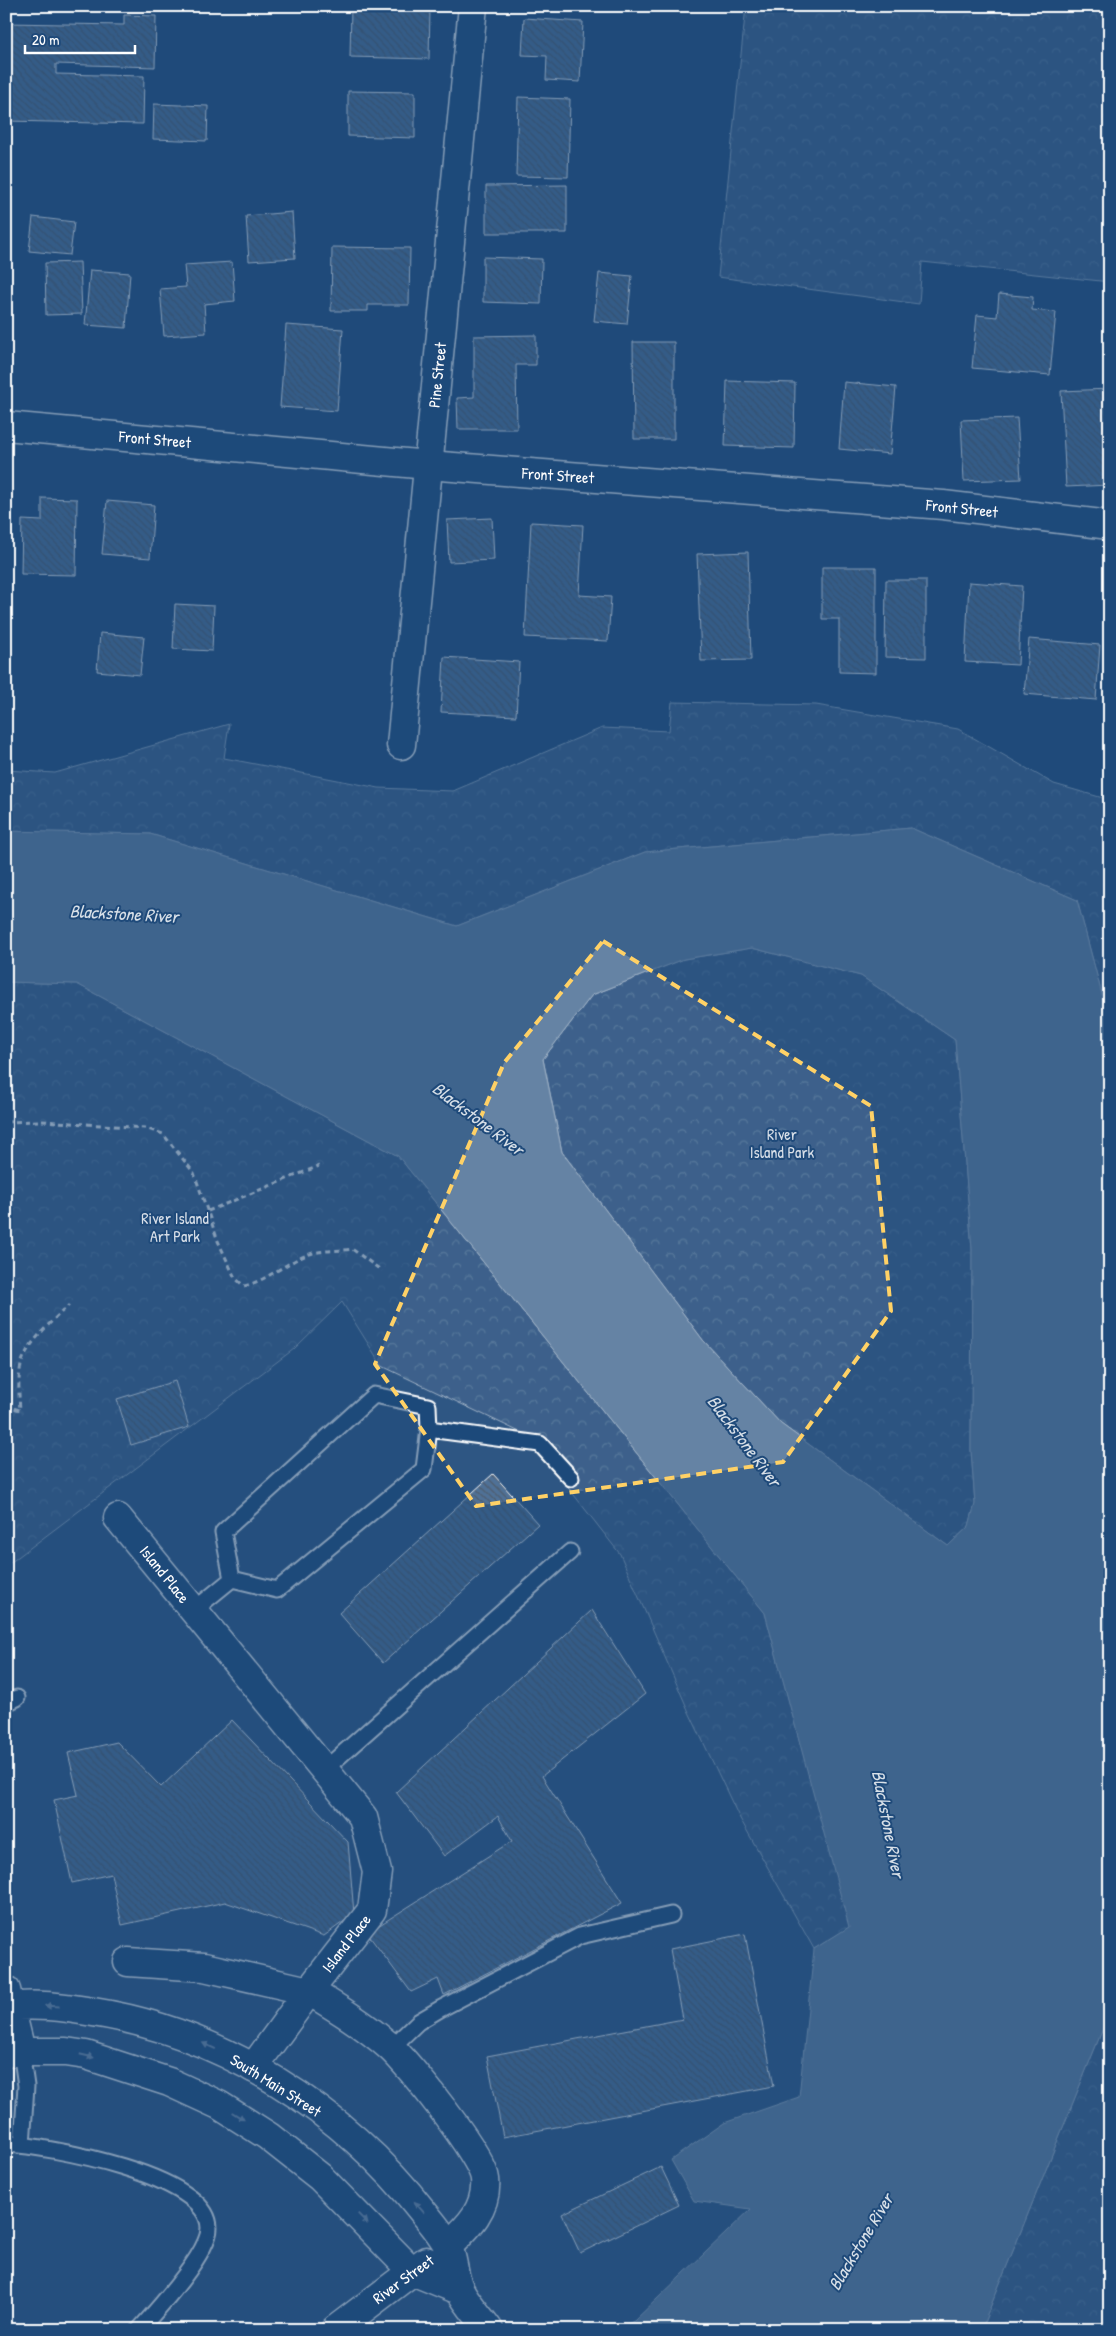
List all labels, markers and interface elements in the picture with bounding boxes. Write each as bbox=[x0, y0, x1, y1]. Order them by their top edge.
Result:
scale bar bbox=[25, 22, 135, 54]
text: 20 m bbox=[32, 29, 59, 50]
street label: Pine Street bbox=[423, 341, 451, 409]
street label: Front Street bbox=[117, 425, 192, 453]
street label: Front Street bbox=[520, 461, 595, 489]
street label: Front Street bbox=[924, 493, 1000, 523]
water label: Blackstone River bbox=[69, 898, 181, 929]
water label: Blackstone River bbox=[427, 1076, 531, 1163]
park label: River Island Park bbox=[750, 1123, 815, 1163]
park label: River Island Art Park bbox=[141, 1207, 209, 1247]
water label: Blackstone River bbox=[702, 1390, 788, 1493]
street label: Island Place bbox=[135, 1540, 195, 1608]
water label: Blackstone River bbox=[866, 1768, 912, 1882]
street label: Island Place bbox=[316, 1909, 376, 1977]
one-way arrow bbox=[44, 2002, 60, 2010]
one-way arrow bbox=[202, 2041, 216, 2049]
street label: South Main Street bbox=[226, 2048, 326, 2122]
one-way arrow bbox=[80, 2052, 95, 2060]
one-way arrow bbox=[231, 2111, 244, 2121]
water label: Blackstone River bbox=[822, 2187, 900, 2295]
one-way arrow bbox=[414, 2201, 425, 2213]
one-way arrow bbox=[357, 2212, 369, 2224]
street label: River Street bbox=[368, 2249, 438, 2309]

